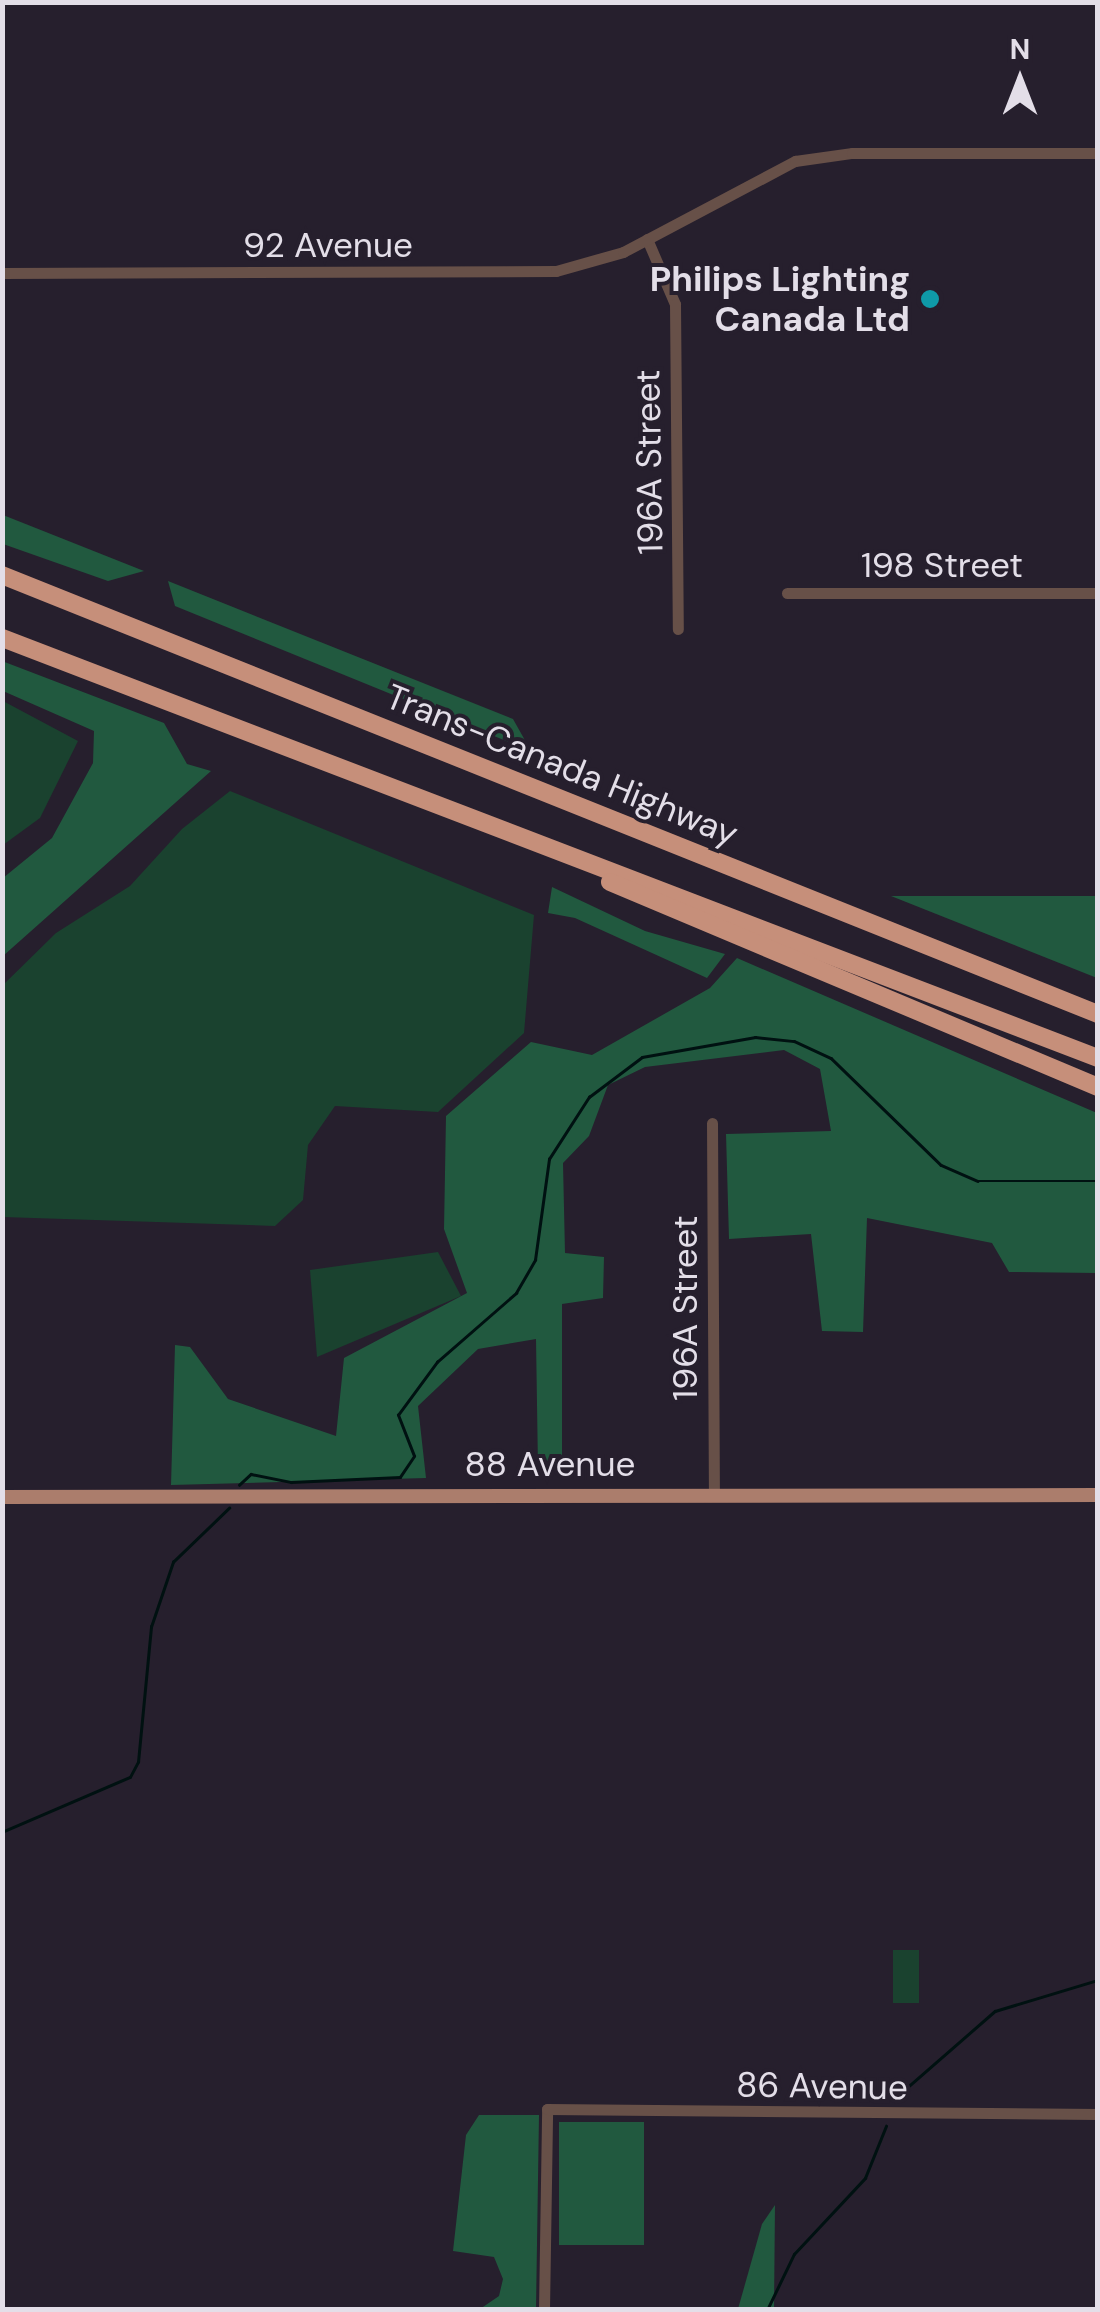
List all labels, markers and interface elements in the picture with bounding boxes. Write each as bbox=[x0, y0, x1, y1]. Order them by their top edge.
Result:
north arrow bbox=[970, 30, 1070, 130]
text: N bbox=[1010, 31, 1030, 68]
street label: 92 Avenue bbox=[243, 224, 413, 266]
place label: Philips Lighting Canada Ltd bbox=[650, 258, 910, 340]
marker: Philips Lighting Canada Ltd bbox=[919, 288, 941, 310]
street label: 196A Street bbox=[626, 369, 672, 555]
street label: 198 Street bbox=[861, 544, 1023, 586]
street label: Trans-Canada Highway bbox=[380, 675, 744, 855]
street label: 196A Street bbox=[664, 1215, 706, 1401]
street label: 88 Avenue bbox=[465, 1443, 635, 1485]
street label: 86 Avenue bbox=[736, 2064, 908, 2108]

